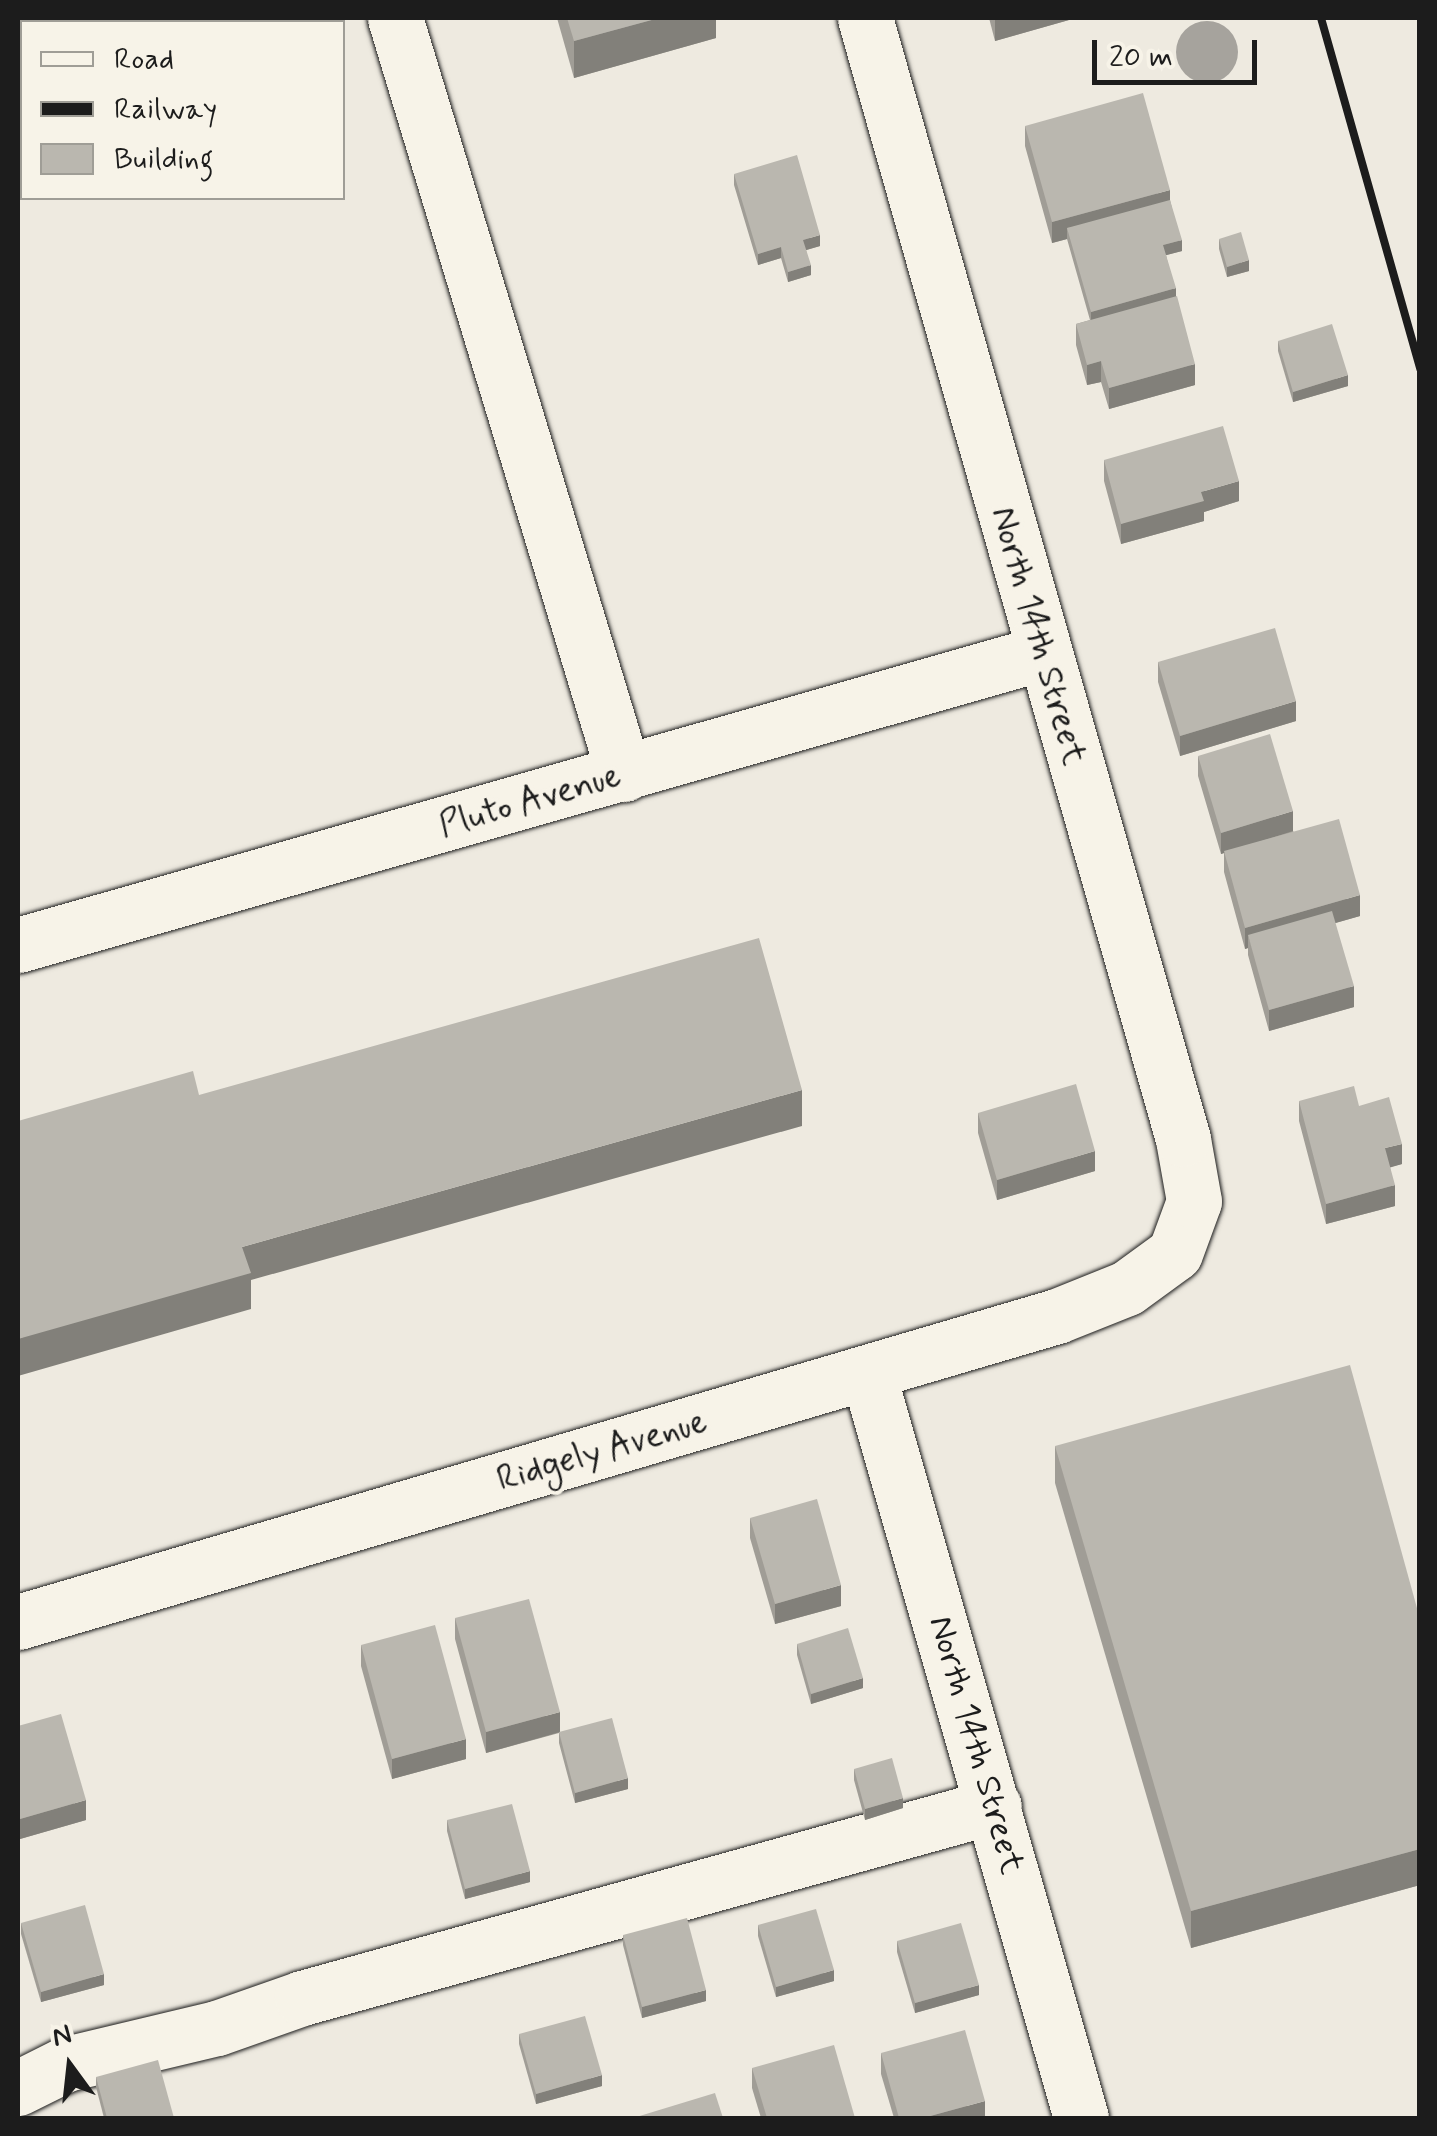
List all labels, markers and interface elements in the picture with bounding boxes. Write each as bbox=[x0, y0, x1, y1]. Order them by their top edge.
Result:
legend bbox=[20, 20, 345, 200]
scale bar bbox=[1097, 20, 1262, 82]
text: 20 m bbox=[1109, 38, 1173, 77]
text: Road bbox=[114, 40, 174, 79]
text: Railway bbox=[114, 90, 217, 129]
text: Building bbox=[114, 140, 213, 179]
street label: North 14th Street bbox=[981, 502, 1095, 770]
street label: Pluto Avenue bbox=[431, 754, 629, 848]
street label: Ridgely Avenue bbox=[488, 1400, 716, 1502]
street label: North 14th Street bbox=[919, 1611, 1033, 1879]
north arrow bbox=[20, 2016, 120, 2116]
text: N bbox=[48, 2016, 76, 2057]

